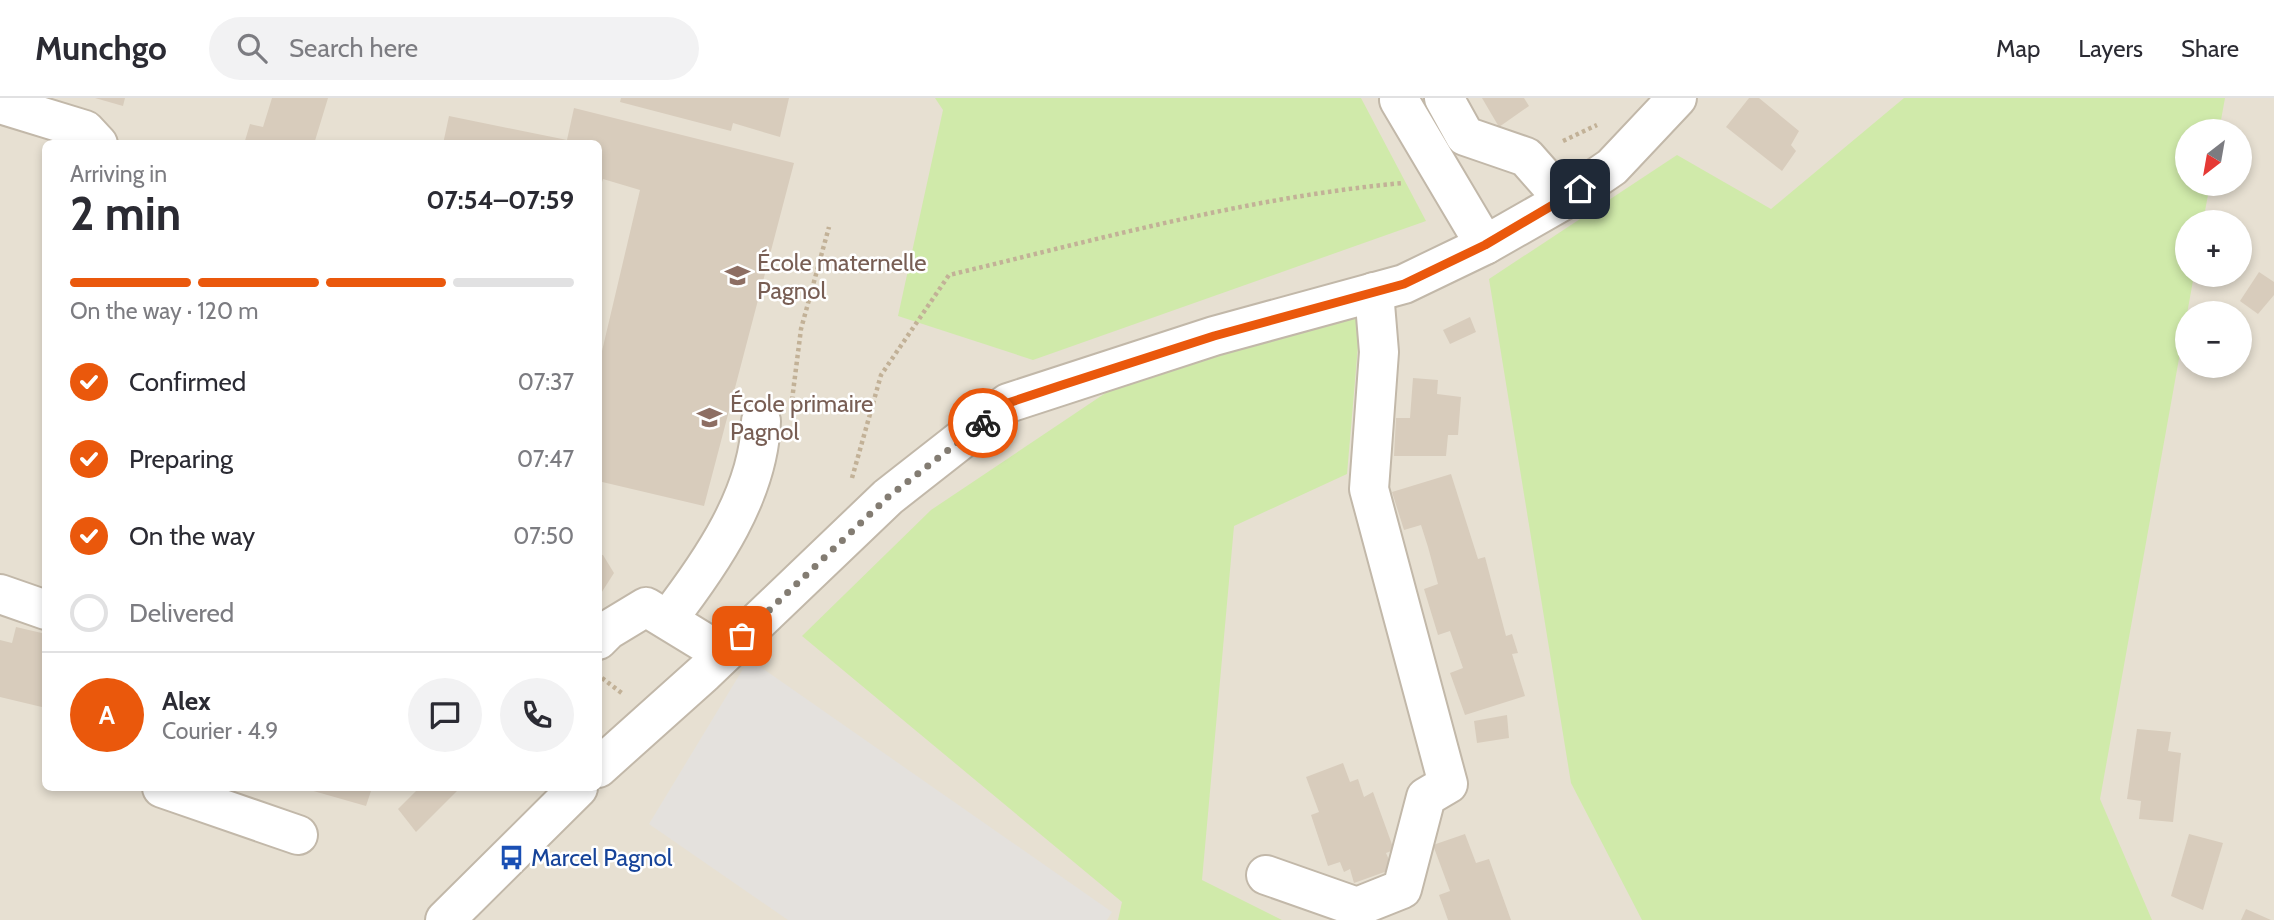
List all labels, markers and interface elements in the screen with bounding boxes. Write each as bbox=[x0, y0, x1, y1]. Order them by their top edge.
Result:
search box bbox=[209, 17, 699, 80]
text: Munchgo bbox=[35, 28, 167, 68]
icon: search bbox=[233, 29, 271, 67]
text: Search here bbox=[289, 32, 418, 64]
text: Map bbox=[1996, 34, 2040, 63]
text: Layers bbox=[2078, 34, 2143, 63]
text: Share bbox=[2181, 34, 2239, 63]
north arrow bbox=[2175, 119, 2252, 196]
map controls bbox=[2175, 119, 2252, 378]
pin bbox=[1550, 159, 1610, 219]
text: Arriving in bbox=[70, 160, 167, 188]
icon: home bbox=[1561, 170, 1599, 208]
text: 07:54–07:59 bbox=[426, 184, 574, 216]
text: 2 min bbox=[70, 186, 181, 242]
button: + bbox=[2175, 210, 2252, 287]
place label: École maternelle Pagnol bbox=[757, 248, 926, 305]
school or university icon: École maternelle Pagnol bbox=[723, 262, 751, 290]
text: On the way · 120 m bbox=[70, 297, 258, 325]
button: − bbox=[2175, 301, 2252, 378]
icon: check bbox=[70, 363, 108, 401]
text: Confirmed bbox=[129, 366, 246, 398]
text: 07:37 bbox=[518, 368, 574, 396]
courier bbox=[948, 388, 1018, 458]
place label: École primaire Pagnol bbox=[730, 389, 873, 446]
school or university icon: École primaire Pagnol bbox=[696, 403, 724, 431]
icon: bike bbox=[964, 404, 1002, 442]
icon: check bbox=[70, 440, 108, 478]
text: Preparing bbox=[129, 443, 233, 475]
text: 07:47 bbox=[517, 445, 574, 473]
icon: check bbox=[70, 517, 108, 555]
text: On the way bbox=[129, 520, 255, 552]
text: 07:50 bbox=[513, 522, 574, 550]
text: Delivered bbox=[129, 597, 234, 629]
pin bbox=[712, 606, 772, 666]
icon: bag bbox=[723, 617, 761, 655]
button: chat bbox=[408, 678, 482, 752]
button: phone bbox=[500, 678, 574, 752]
text: Alex bbox=[162, 685, 211, 717]
text: A bbox=[99, 699, 115, 731]
text: Courier · 4.9 bbox=[162, 717, 278, 745]
bus stop icon: Marcel Pagnol bbox=[497, 843, 525, 871]
place label: Marcel Pagnol bbox=[531, 843, 673, 872]

